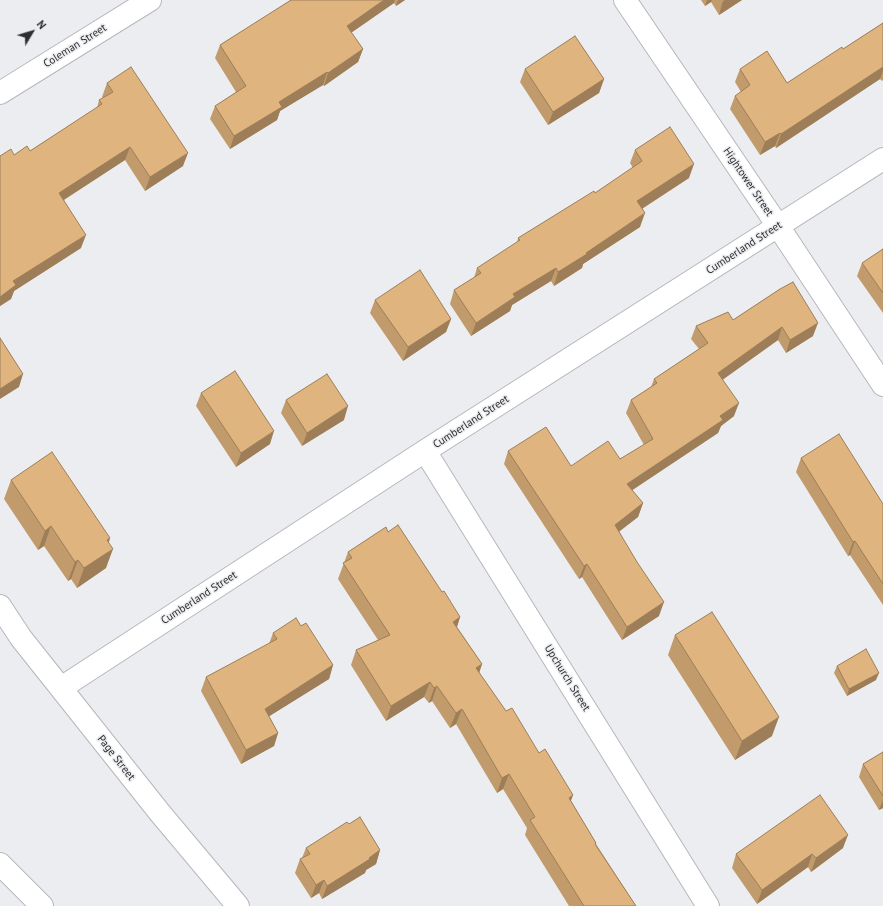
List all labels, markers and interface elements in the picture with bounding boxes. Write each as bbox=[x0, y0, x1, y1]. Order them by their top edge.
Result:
north arrow bbox=[12, 12, 52, 52]
text: N bbox=[34, 17, 49, 32]
street label: Coleman Street bbox=[41, 21, 109, 71]
street label: Hightower Street bbox=[720, 145, 776, 219]
street label: Cumberland Street bbox=[704, 219, 784, 277]
street label: Cumberland Street bbox=[431, 393, 511, 451]
street label: Cumberland Street bbox=[159, 569, 239, 627]
street label: Upchurch Street bbox=[541, 642, 593, 714]
street label: Page Street bbox=[94, 733, 138, 783]

